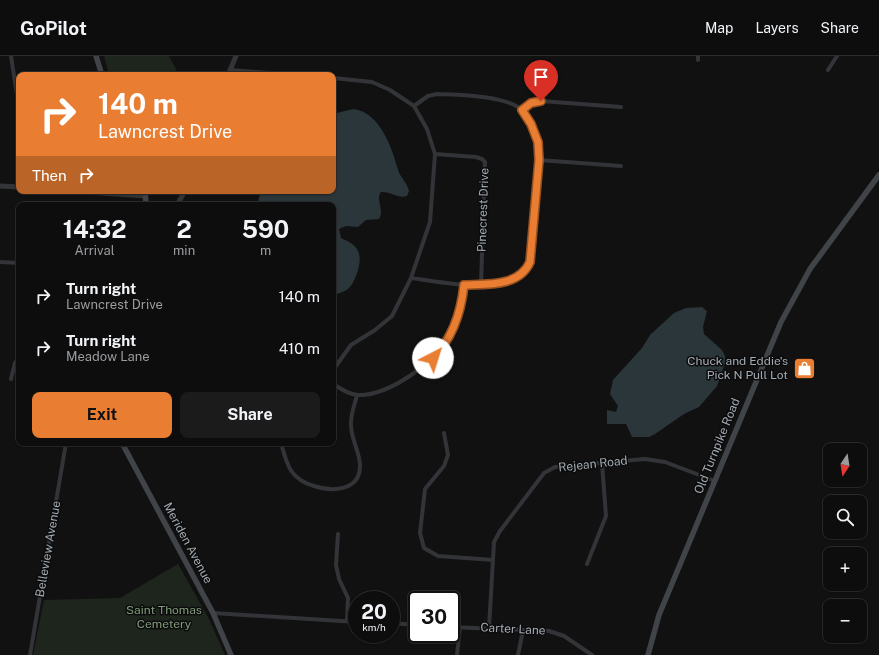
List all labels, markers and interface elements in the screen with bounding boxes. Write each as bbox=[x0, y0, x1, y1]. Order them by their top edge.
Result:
text: GoPilot bbox=[20, 17, 87, 39]
text: Map bbox=[705, 20, 733, 36]
text: Layers bbox=[755, 20, 799, 36]
text: Share bbox=[821, 20, 859, 36]
pin bbox=[524, 60, 558, 101]
icon: arrive bbox=[530, 66, 552, 88]
text: 140 m bbox=[98, 87, 178, 120]
icon: right bbox=[32, 88, 84, 140]
text: Lawncrest Drive bbox=[98, 121, 232, 142]
icon: right bbox=[75, 164, 97, 186]
text: Then bbox=[32, 167, 67, 184]
street label: Pinecrest Drive bbox=[475, 167, 491, 252]
text: 14:32 bbox=[63, 215, 126, 243]
text: 2 bbox=[177, 215, 192, 243]
text: 590 bbox=[242, 215, 289, 243]
text: Arrival bbox=[74, 243, 115, 258]
text: min bbox=[173, 243, 195, 258]
text: m bbox=[260, 243, 271, 258]
text: Turn right bbox=[66, 280, 136, 297]
icon: right bbox=[32, 285, 54, 307]
text: 140 m bbox=[279, 288, 320, 305]
text: Lawncrest Drive bbox=[66, 297, 163, 312]
text: Turn right bbox=[66, 332, 136, 349]
icon: right bbox=[32, 337, 54, 359]
position arrow bbox=[412, 337, 454, 379]
text: 410 m bbox=[279, 340, 320, 357]
text: Meadow Lane bbox=[66, 349, 150, 364]
place label: Chuck and Eddie's Pick N Pull Lot bbox=[687, 354, 788, 382]
shop icon: Chuck and Eddie's Pick N Pull Lot bbox=[791, 355, 817, 381]
button: Exit bbox=[32, 392, 172, 438]
button: Share bbox=[180, 392, 320, 438]
street label: Old Turnpike Road bbox=[691, 396, 743, 496]
north arrow bbox=[823, 443, 867, 487]
map controls bbox=[823, 443, 867, 643]
street label: Rejean Road bbox=[558, 453, 628, 475]
button: search bbox=[823, 495, 867, 539]
street label: Belleview Avenue bbox=[33, 500, 63, 598]
street label: Meriden Avenue bbox=[161, 500, 215, 586]
button: + bbox=[823, 547, 867, 591]
speed limit sign: 30 bbox=[408, 591, 460, 643]
button: − bbox=[823, 599, 867, 643]
text: 20 bbox=[361, 600, 387, 624]
park label: Saint Thomas Cemetery bbox=[126, 603, 202, 631]
street label: Carter Lane bbox=[480, 620, 546, 638]
text: km/h bbox=[362, 621, 386, 633]

